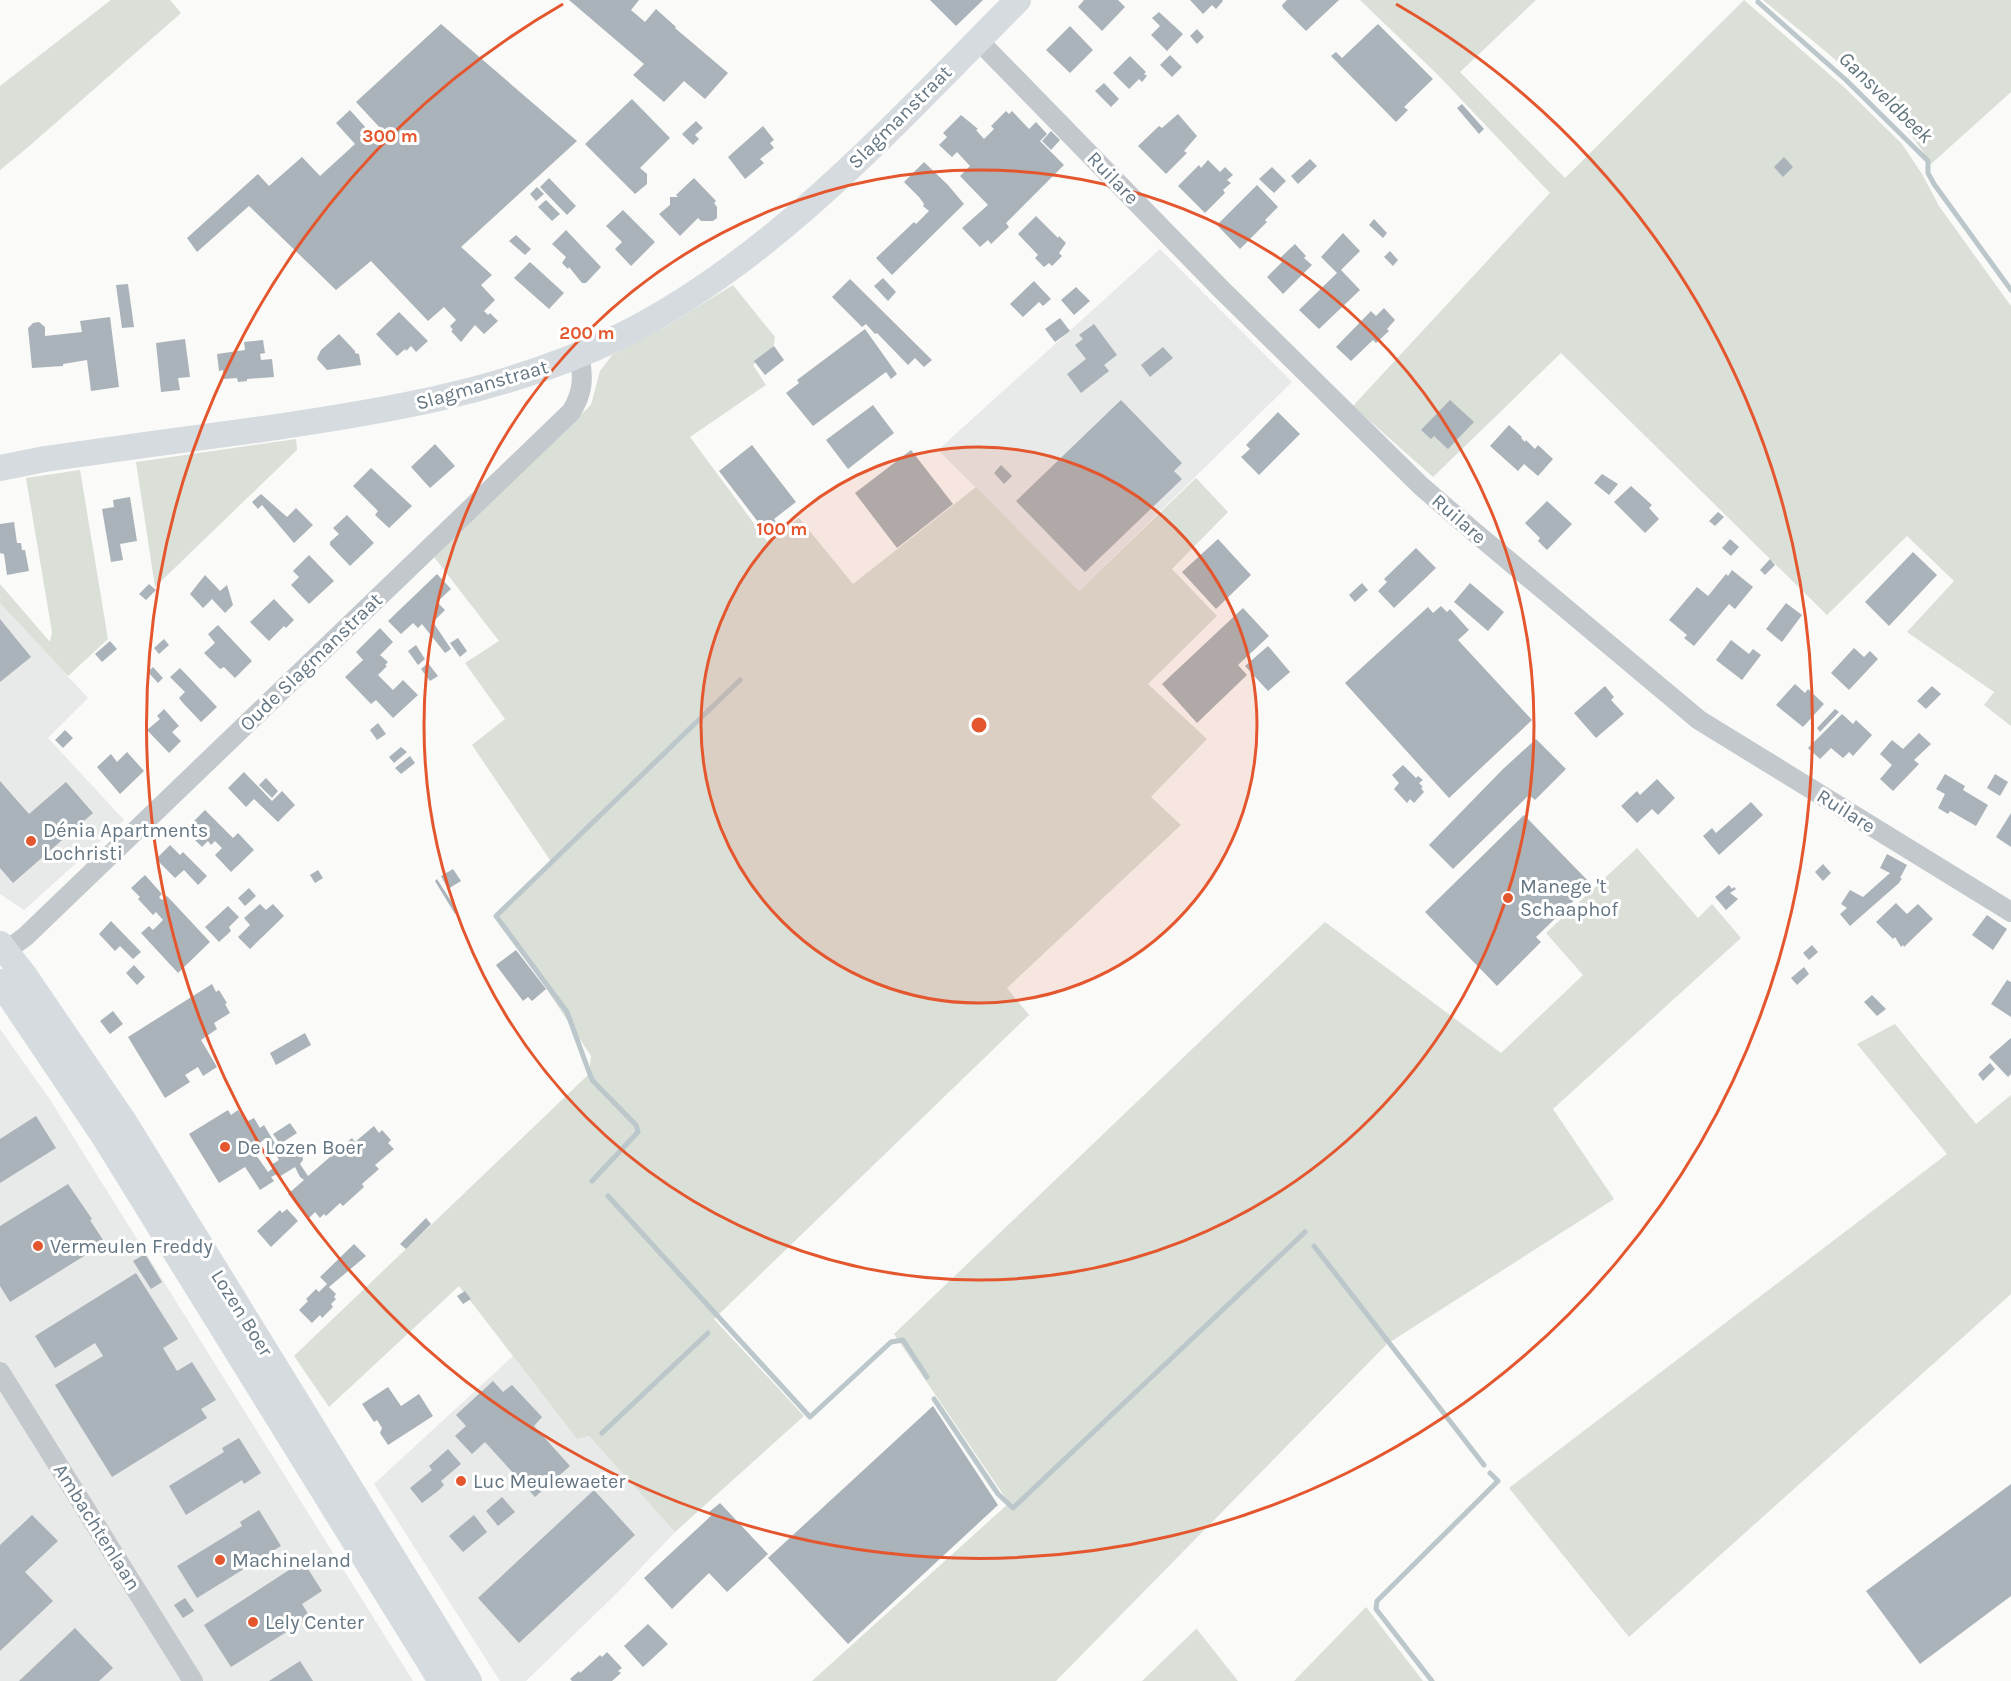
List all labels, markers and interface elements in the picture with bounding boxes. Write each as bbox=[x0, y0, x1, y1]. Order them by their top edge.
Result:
water label: Gansveldbeek bbox=[1834, 46, 1938, 148]
street label: Slagmanstraat bbox=[844, 60, 957, 173]
text: 300 m bbox=[362, 125, 418, 147]
street label: Ruilare bbox=[1082, 147, 1144, 209]
text: 200 m bbox=[559, 322, 615, 344]
street label: Slagmanstraat bbox=[413, 355, 551, 415]
street label: Ruilare bbox=[1427, 489, 1491, 549]
text: 100 m bbox=[757, 518, 807, 540]
street label: Oude Slagmanstraat bbox=[235, 588, 387, 736]
centre of rings bbox=[969, 715, 989, 735]
street label: Ruilare bbox=[1813, 784, 1879, 838]
place label: Dénia Apartments Lochristi bbox=[43, 819, 208, 865]
marker: Dénia Apartments Lochristi bbox=[24, 834, 38, 848]
place label: Manege 't Schaaphof bbox=[1520, 875, 1618, 921]
marker: Manege 't Schaaphof bbox=[1501, 891, 1515, 905]
place label: De Lozen Boer bbox=[237, 1136, 364, 1159]
marker: De Lozen Boer bbox=[218, 1140, 232, 1154]
place label: Vermeulen Freddy bbox=[50, 1235, 213, 1258]
marker: Vermeulen Freddy bbox=[31, 1239, 45, 1253]
street label: Lozen Boer bbox=[206, 1265, 278, 1361]
street label: Ambachtenlaan bbox=[49, 1459, 145, 1595]
place label: Luc Meulewaeter bbox=[473, 1470, 626, 1493]
marker: Luc Meulewaeter bbox=[454, 1474, 468, 1488]
place label: Machineland bbox=[232, 1549, 351, 1572]
marker: Machineland bbox=[213, 1553, 227, 1567]
place label: Lely Center bbox=[265, 1611, 365, 1634]
marker: Lely Center bbox=[246, 1615, 260, 1629]

